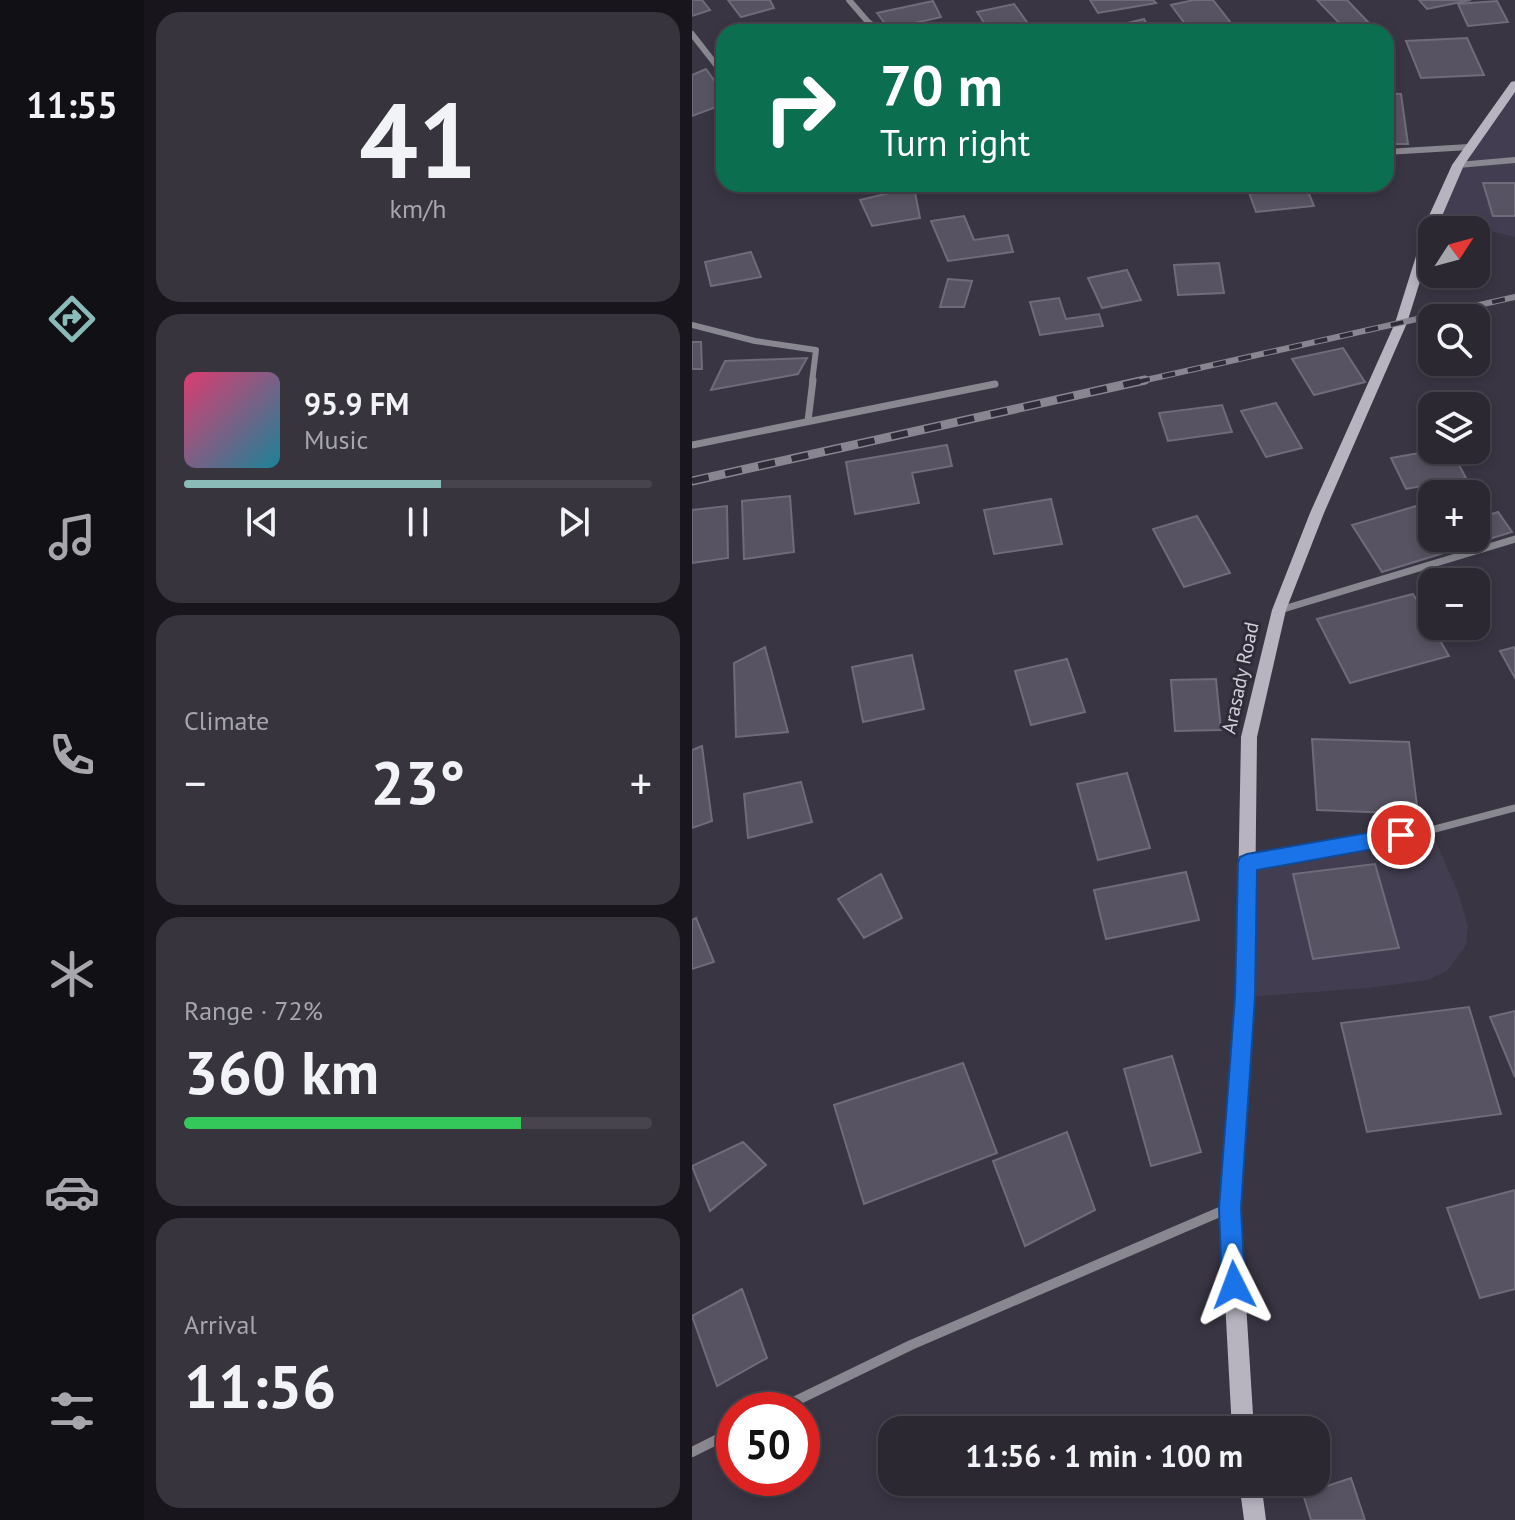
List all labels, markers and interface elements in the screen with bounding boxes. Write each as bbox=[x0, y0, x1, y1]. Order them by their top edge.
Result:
text: 70 m bbox=[880, 49, 1003, 121]
icon: right bbox=[748, 56, 852, 160]
text: 41 bbox=[359, 72, 477, 207]
text: 11:55 bbox=[26, 81, 118, 128]
text: Turn right bbox=[880, 119, 1030, 166]
text: km/h bbox=[390, 192, 447, 225]
north arrow bbox=[1418, 216, 1490, 288]
map controls bbox=[1418, 216, 1490, 640]
icon: directions bbox=[44, 291, 100, 347]
button: search bbox=[1418, 304, 1490, 376]
text: 95.9 FM bbox=[304, 384, 409, 423]
button: layers bbox=[1418, 392, 1490, 464]
text: Music bbox=[304, 423, 368, 456]
button: + bbox=[1418, 480, 1490, 552]
icon: previous bbox=[240, 500, 284, 544]
icon: pause bbox=[396, 500, 440, 544]
icon: next bbox=[552, 500, 596, 544]
icon: music bbox=[44, 509, 100, 565]
button: − bbox=[1418, 568, 1490, 640]
street label: Arasady Road bbox=[1215, 620, 1265, 736]
text: Climate bbox=[184, 704, 269, 737]
icon: phone bbox=[44, 727, 100, 783]
text: 23° bbox=[371, 743, 465, 821]
text: − bbox=[184, 754, 206, 811]
text: + bbox=[630, 754, 652, 811]
pin bbox=[1367, 801, 1435, 869]
icon: arrive bbox=[1379, 813, 1423, 857]
icon: climate bbox=[44, 946, 100, 1002]
text: Range · 72% bbox=[184, 994, 323, 1027]
text: 360 km bbox=[184, 1033, 379, 1111]
icon: car bbox=[44, 1164, 100, 1220]
position arrow bbox=[1192, 1243, 1276, 1327]
text: Arrival bbox=[184, 1308, 257, 1341]
text: 11:56 bbox=[184, 1347, 336, 1425]
icon: filters bbox=[44, 1383, 100, 1439]
speed limit sign: 50 bbox=[716, 1392, 820, 1496]
text: 11:56 · 1 min · 100 m bbox=[965, 1436, 1243, 1475]

